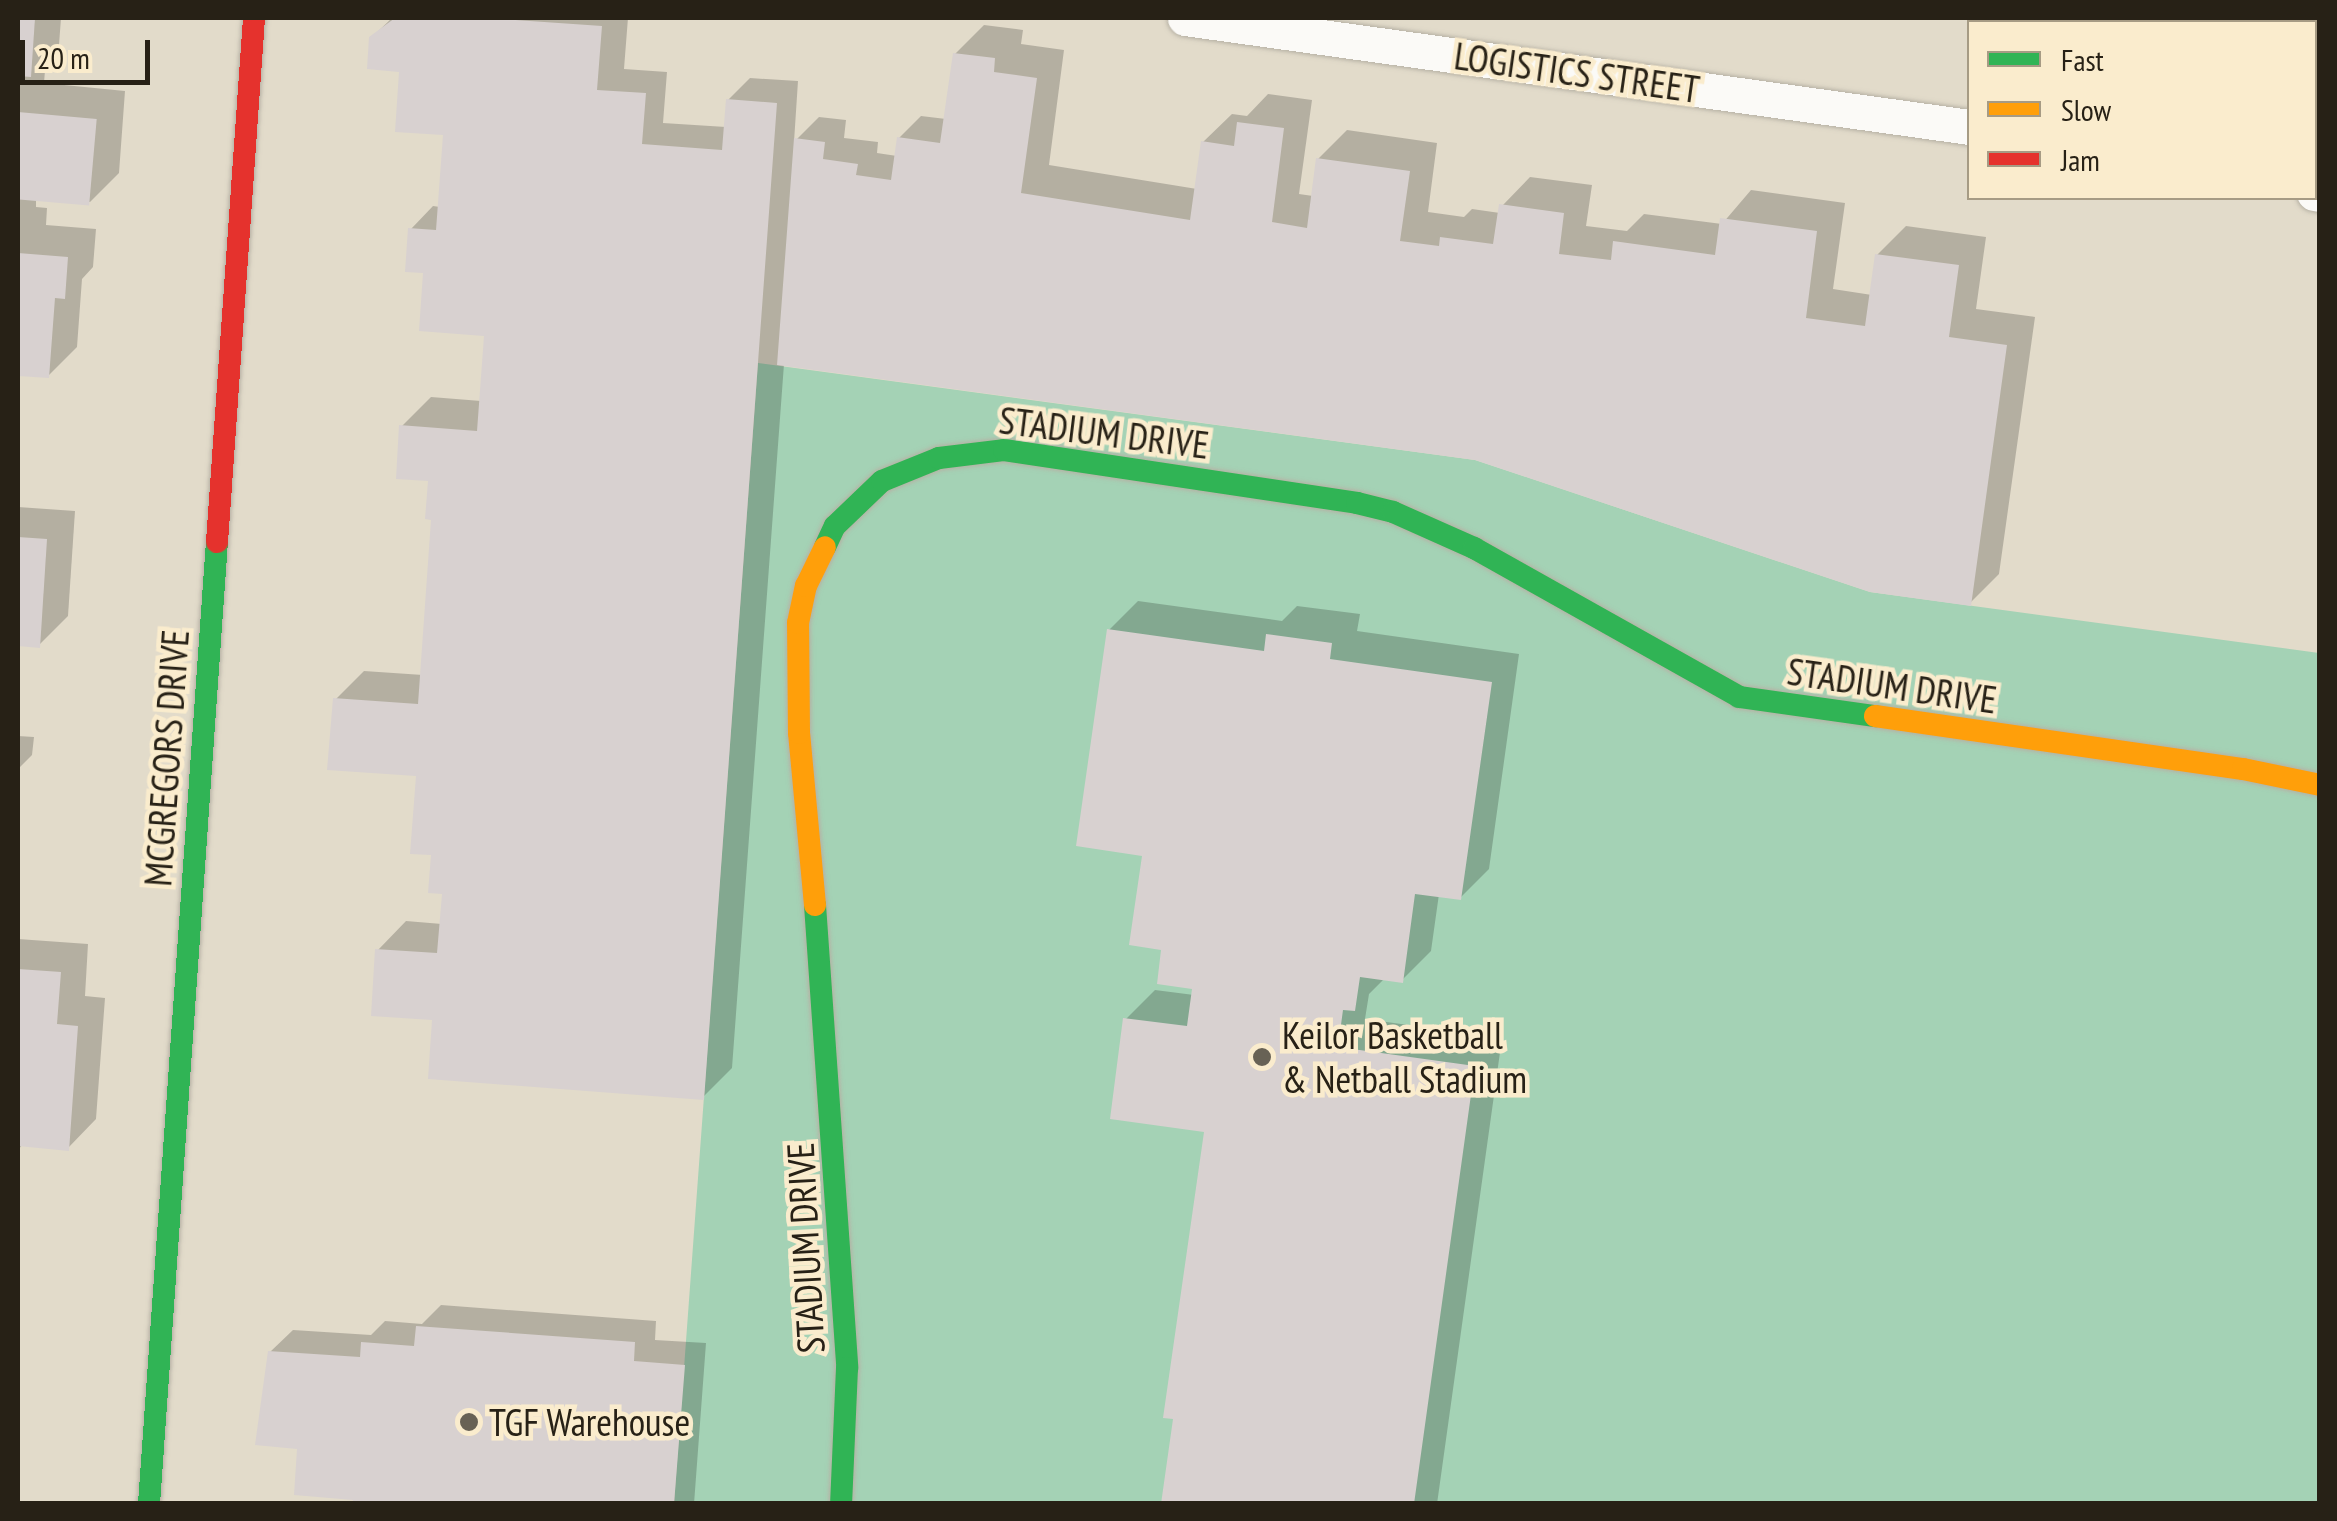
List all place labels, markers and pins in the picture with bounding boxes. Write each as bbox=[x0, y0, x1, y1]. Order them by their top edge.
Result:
place label: Keilor Basketball & Netball Stadium bbox=[1282, 1012, 1527, 1102]
marker: Keilor Basketball & Netball Stadium bbox=[1251, 1046, 1273, 1068]
place label: TGF Warehouse bbox=[489, 1399, 691, 1445]
marker: TGF Warehouse bbox=[458, 1411, 480, 1433]

